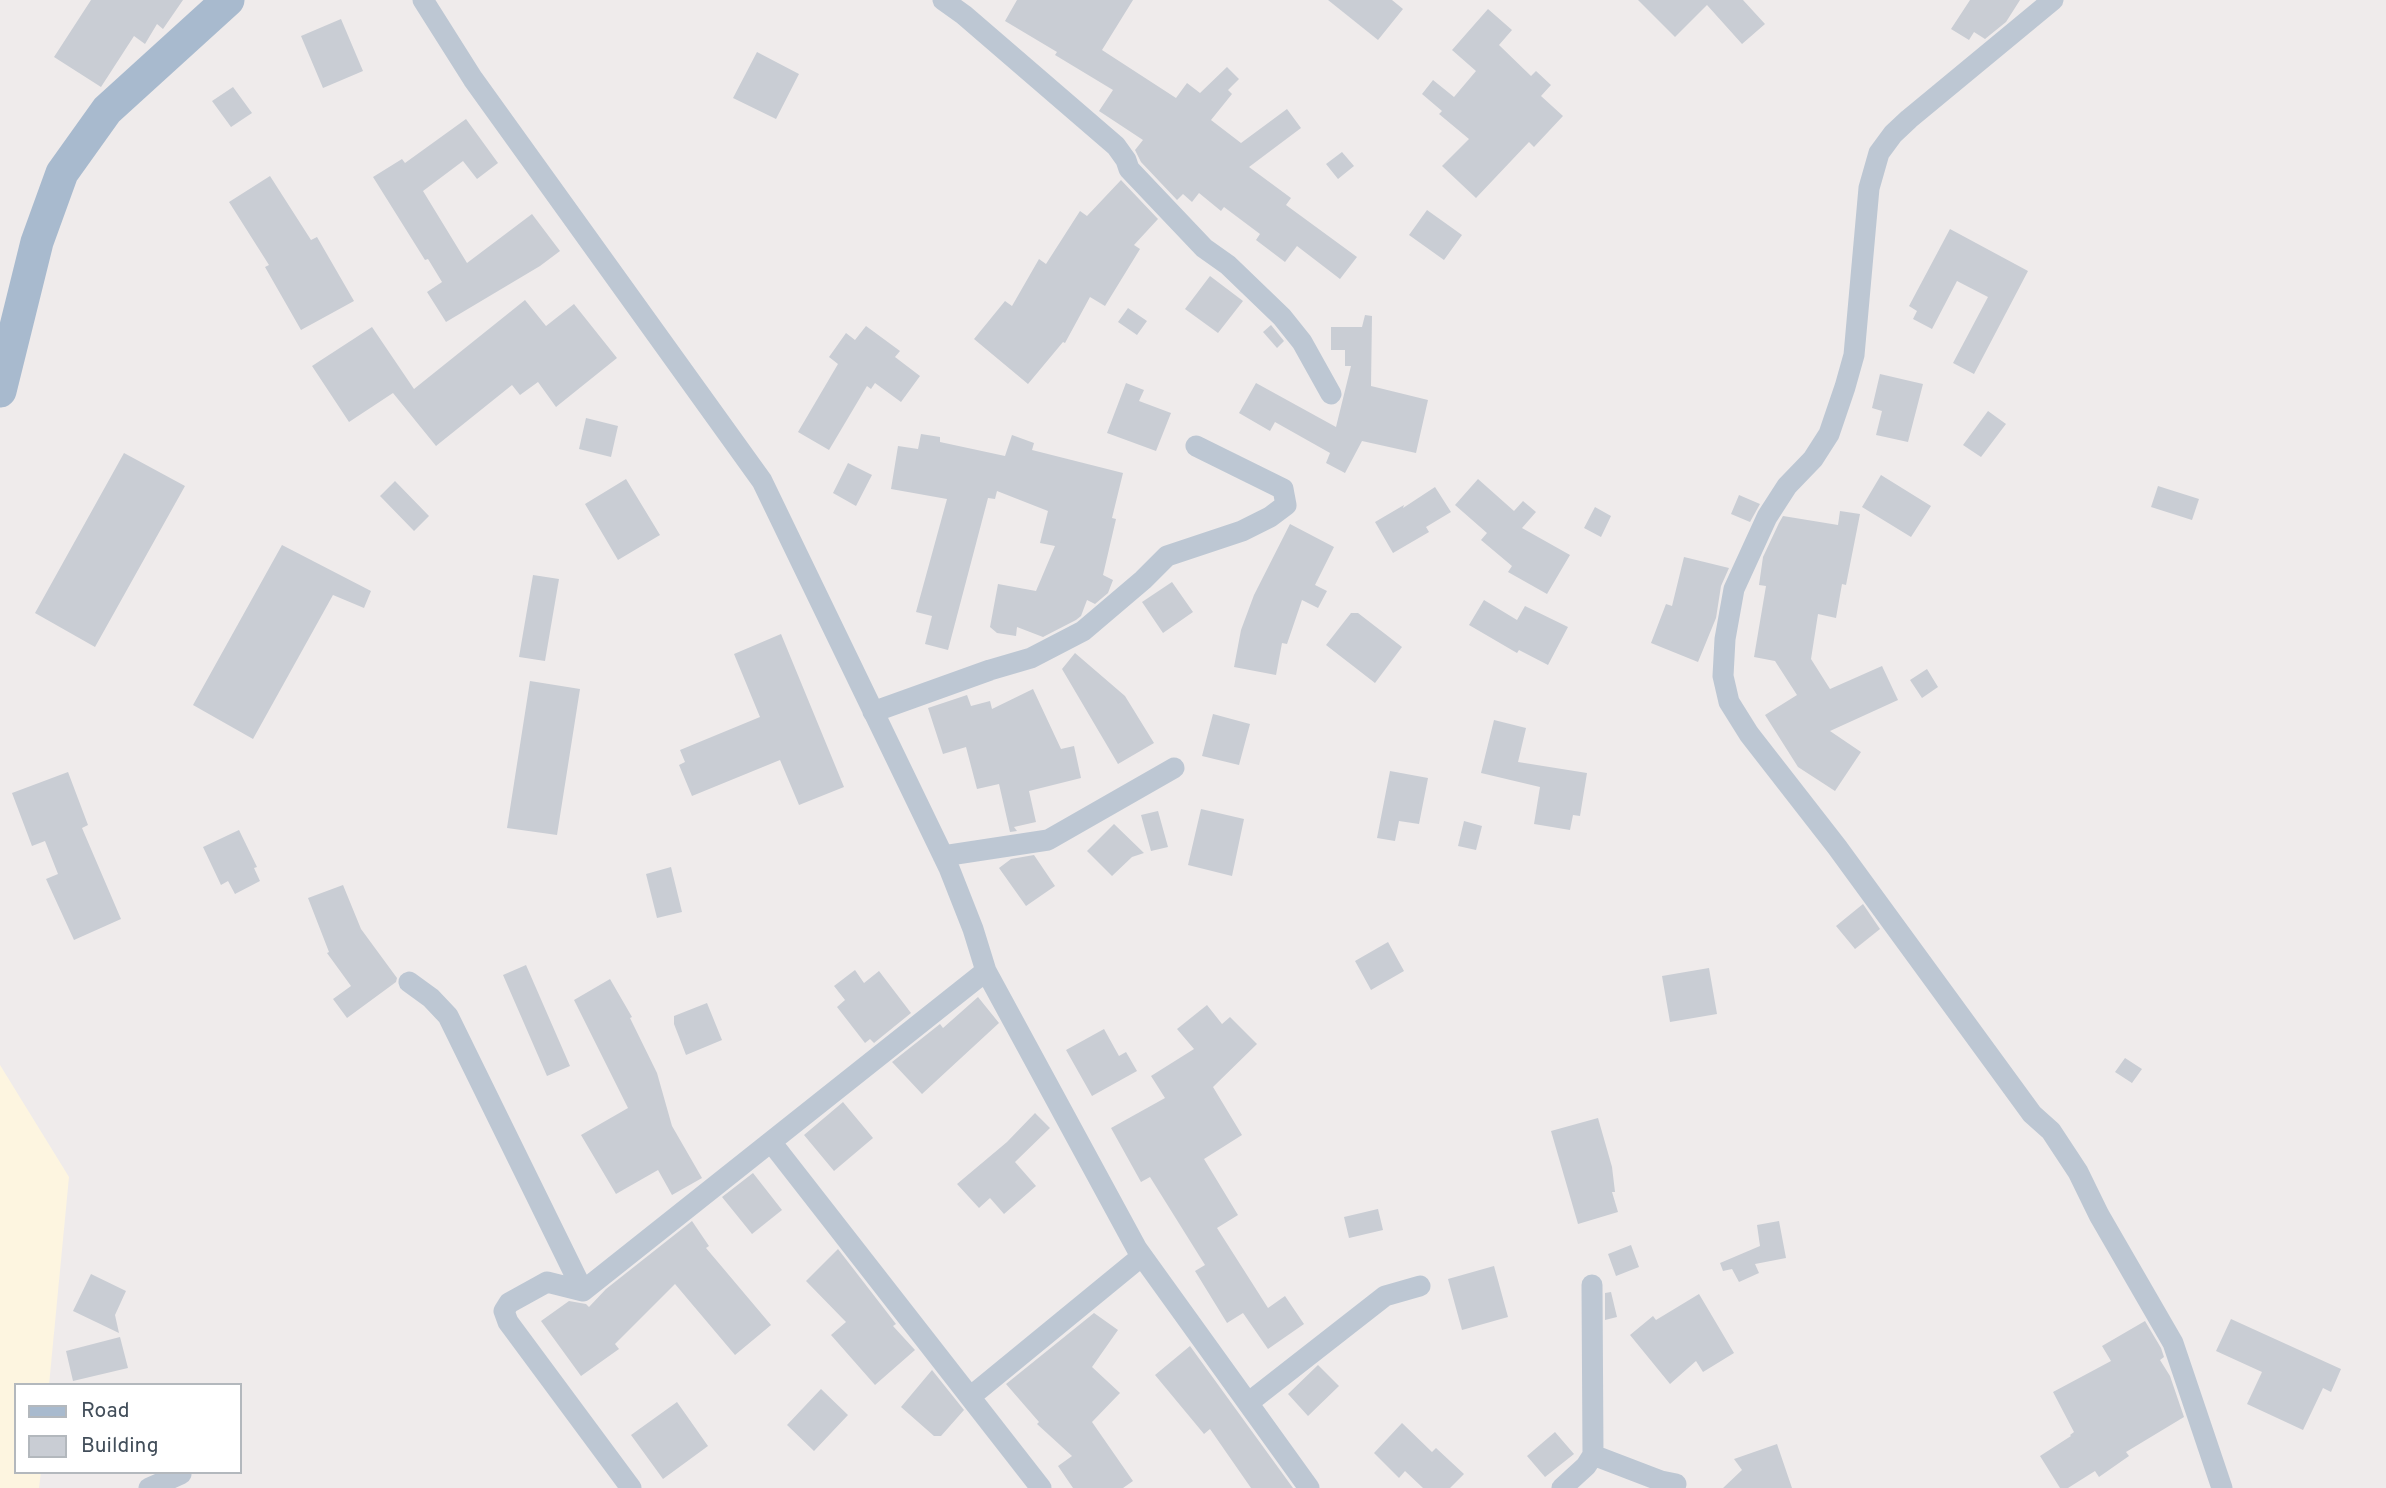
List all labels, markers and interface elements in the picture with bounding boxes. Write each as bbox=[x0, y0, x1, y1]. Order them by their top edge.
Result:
legend bbox=[14, 1383, 242, 1474]
text: Road bbox=[81, 1398, 130, 1425]
text: Building bbox=[81, 1433, 159, 1460]

